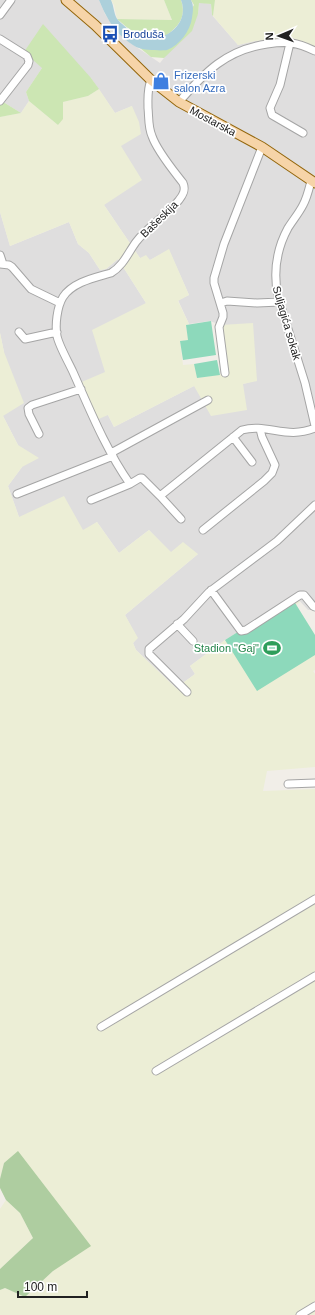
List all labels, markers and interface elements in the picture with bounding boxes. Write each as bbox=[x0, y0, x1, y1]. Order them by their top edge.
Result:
north arrow bbox=[259, 16, 299, 56]
bus stop icon: Broduša bbox=[100, 24, 120, 44]
place label: Broduša bbox=[123, 28, 165, 40]
text: N bbox=[263, 32, 275, 41]
place label: Frizerski salon Azra bbox=[174, 69, 226, 94]
shop icon: Frizerski salon Azra bbox=[151, 71, 171, 91]
street label: Mostarska bbox=[188, 104, 239, 139]
street label: Bašeskija bbox=[138, 198, 181, 240]
street label: Suljagića sokak bbox=[271, 285, 303, 362]
sports icon: Stadion "Gaj" bbox=[262, 638, 282, 658]
place label: Stadion "Gaj" bbox=[194, 642, 259, 654]
scale bar bbox=[18, 1273, 87, 1299]
text: 100 m bbox=[24, 1280, 57, 1294]

